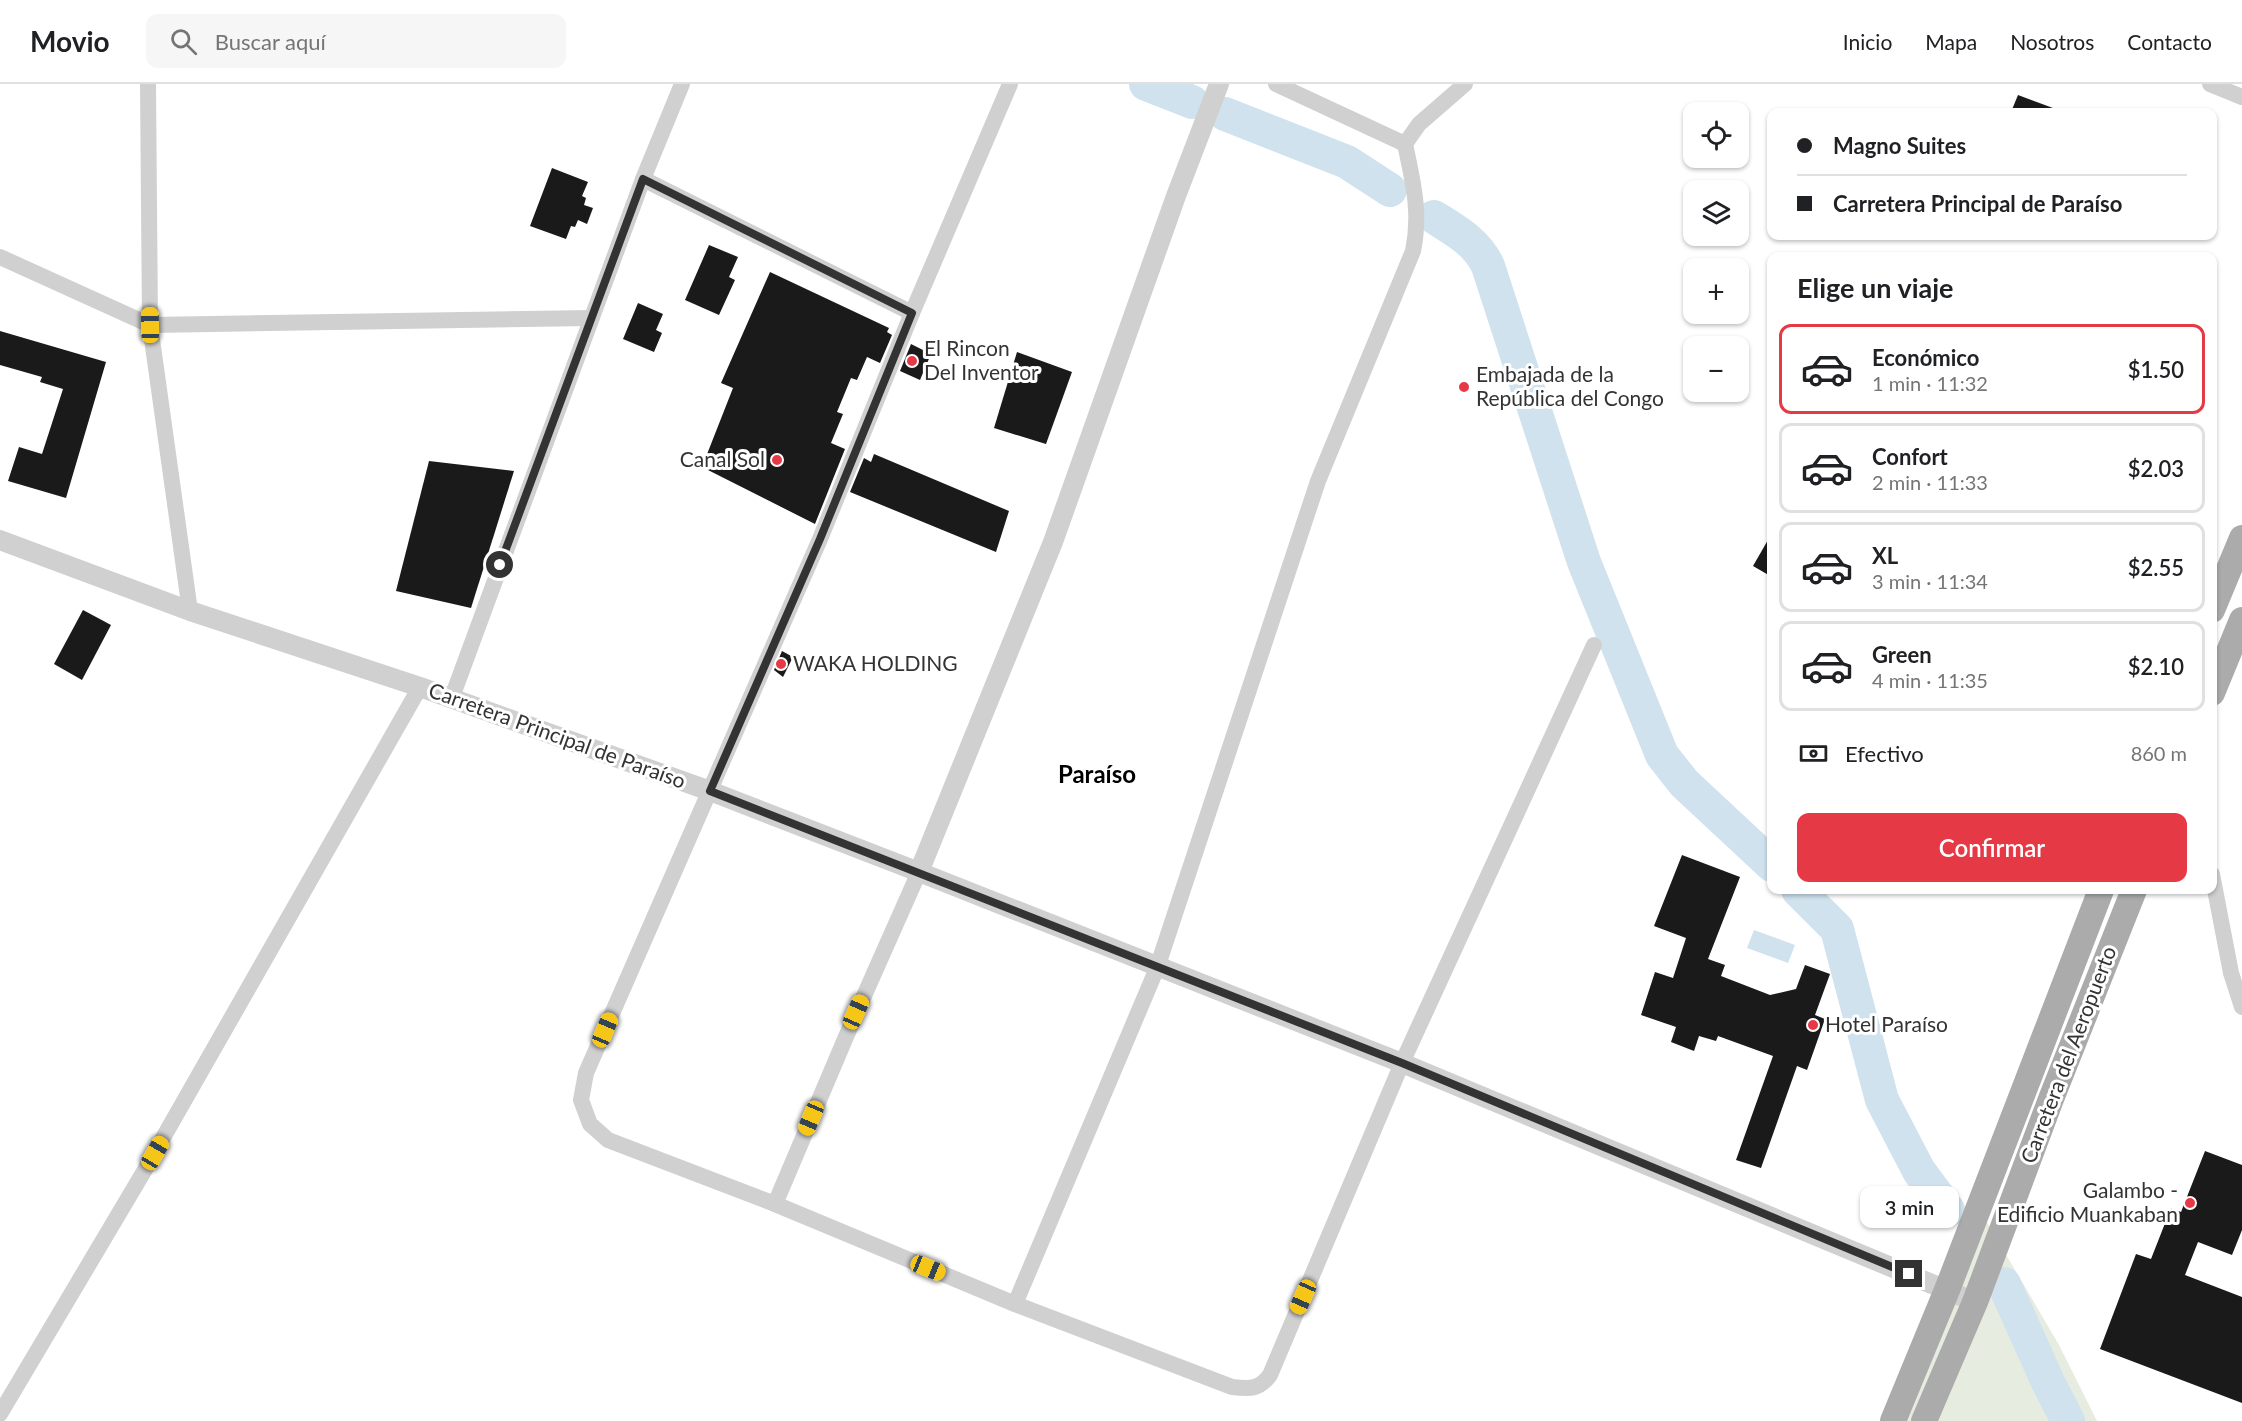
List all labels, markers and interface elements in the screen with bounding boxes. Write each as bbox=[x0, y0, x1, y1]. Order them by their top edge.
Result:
search box bbox=[146, 14, 566, 68]
text: Movio bbox=[30, 24, 110, 58]
icon: search bbox=[167, 25, 200, 58]
text: Buscar aquí bbox=[215, 28, 326, 55]
text: Inicio bbox=[1843, 29, 1892, 54]
text: Mapa bbox=[1925, 29, 1977, 54]
text: Nosotros bbox=[2010, 29, 2094, 54]
text: Contacto bbox=[2127, 29, 2212, 54]
map controls bbox=[1683, 102, 1749, 402]
button: locate bbox=[1683, 102, 1749, 168]
text: Magno Suites bbox=[1833, 132, 1966, 159]
button: layers bbox=[1683, 180, 1749, 246]
text: Carretera Principal de Paraíso bbox=[1833, 190, 2122, 217]
button: + bbox=[1683, 258, 1749, 324]
text: Elige un viaje bbox=[1797, 271, 1954, 304]
car bbox=[141, 307, 159, 343]
place label: El Rincon Del Inventor bbox=[924, 335, 1039, 384]
button: − bbox=[1683, 336, 1749, 402]
icon: car bbox=[1800, 342, 1854, 396]
text: Económico bbox=[1872, 344, 1979, 371]
marker: El Rincon Del Inventor bbox=[905, 354, 919, 368]
text: $1.50 bbox=[2128, 356, 2184, 383]
place label: Embajada de la República del Congo bbox=[1476, 361, 1664, 410]
text: 1 min · 11:32 bbox=[1872, 371, 1988, 395]
marker: Embajada de la República del Congo bbox=[1457, 380, 1471, 394]
icon: car bbox=[1800, 441, 1854, 495]
text: Confort bbox=[1872, 443, 1948, 470]
place label: Canal Sol bbox=[680, 446, 765, 471]
marker: Canal Sol bbox=[770, 453, 784, 467]
text: $2.03 bbox=[2128, 455, 2184, 482]
text: 2 min · 11:33 bbox=[1872, 470, 1988, 494]
icon: car bbox=[1800, 540, 1854, 594]
text: XL bbox=[1872, 542, 1898, 569]
route start bbox=[486, 551, 513, 578]
text: $2.55 bbox=[2128, 554, 2184, 581]
text: 3 min · 11:34 bbox=[1872, 569, 1988, 593]
icon: car bbox=[1800, 639, 1854, 693]
text: Green bbox=[1872, 641, 1932, 668]
place label: WAKA HOLDING bbox=[793, 650, 958, 675]
text: $2.10 bbox=[2128, 653, 2184, 680]
marker: WAKA HOLDING bbox=[774, 657, 788, 671]
text: 4 min · 11:35 bbox=[1872, 668, 1988, 692]
street label: Carretera Principal de Paraíso bbox=[426, 676, 689, 793]
icon: cash bbox=[1797, 737, 1830, 770]
text: Efectivo bbox=[1845, 740, 1924, 767]
text: 860 m bbox=[2131, 741, 2187, 765]
district label: Paraíso bbox=[1058, 759, 1136, 788]
button: Confirmar bbox=[1797, 813, 2187, 882]
street label: Carretera del Aeropuerto bbox=[2015, 942, 2121, 1166]
car bbox=[840, 992, 872, 1032]
car bbox=[590, 1010, 620, 1050]
place label: Hotel Paraíso bbox=[1825, 1011, 1948, 1036]
marker: Hotel Paraíso bbox=[1806, 1018, 1820, 1032]
car bbox=[796, 1098, 826, 1138]
car bbox=[138, 1133, 172, 1173]
place label: Galambo - Edificio Muankaban bbox=[1997, 1177, 2178, 1226]
callout: 3 min bbox=[1860, 1187, 1958, 1229]
text: 3 min bbox=[1885, 1195, 1934, 1219]
marker: Galambo - Edificio Muankaban bbox=[2183, 1196, 2197, 1210]
car bbox=[908, 1253, 948, 1283]
route end bbox=[1895, 1260, 1922, 1287]
car bbox=[1287, 1277, 1319, 1317]

